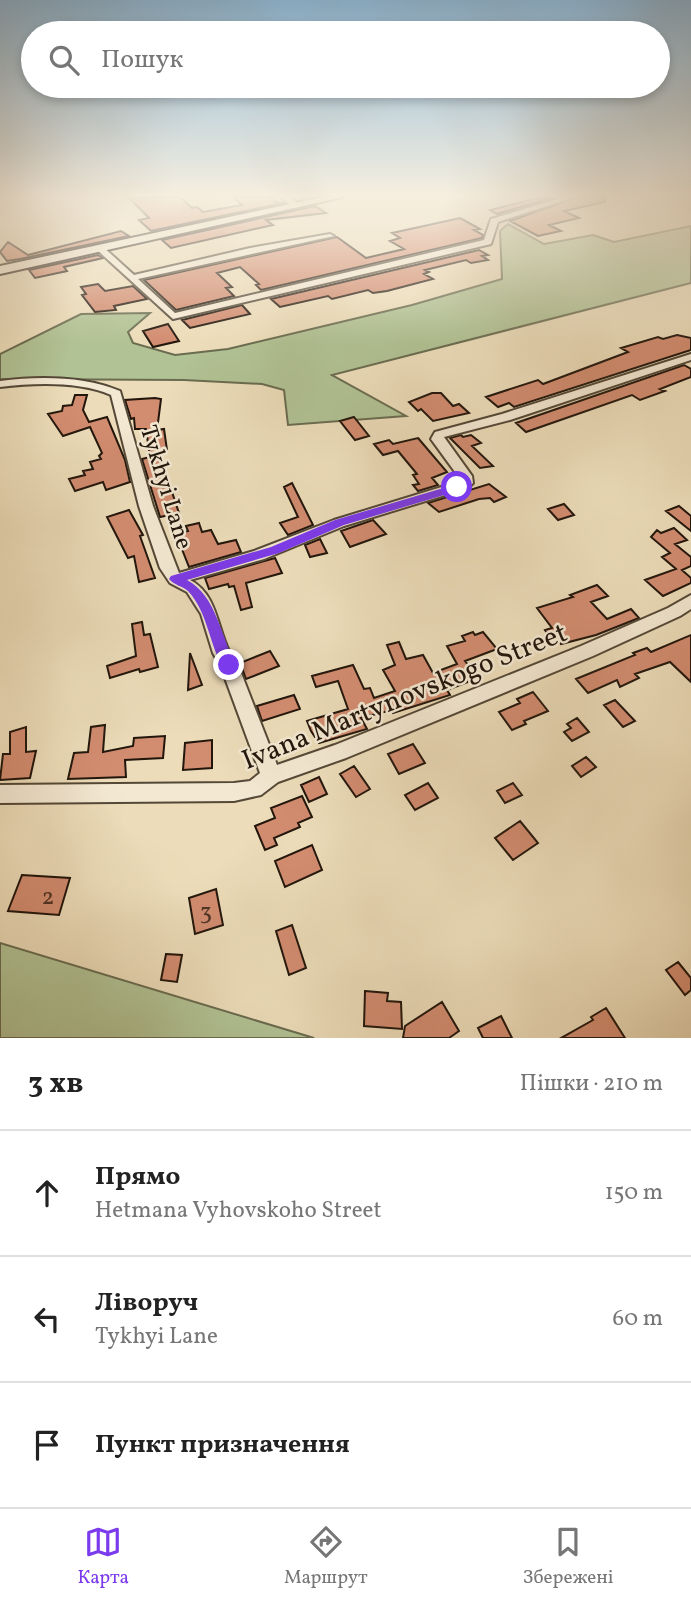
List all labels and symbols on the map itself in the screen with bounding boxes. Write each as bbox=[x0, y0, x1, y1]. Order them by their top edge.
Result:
street label: Tykhyi Lane bbox=[130, 421, 200, 554]
route start bbox=[441, 471, 472, 502]
street label: Ivana Martynovskogo Street bbox=[236, 614, 573, 781]
route end bbox=[213, 649, 244, 680]
house number: 2 bbox=[42, 881, 54, 915]
house number: 3 bbox=[200, 896, 212, 930]

